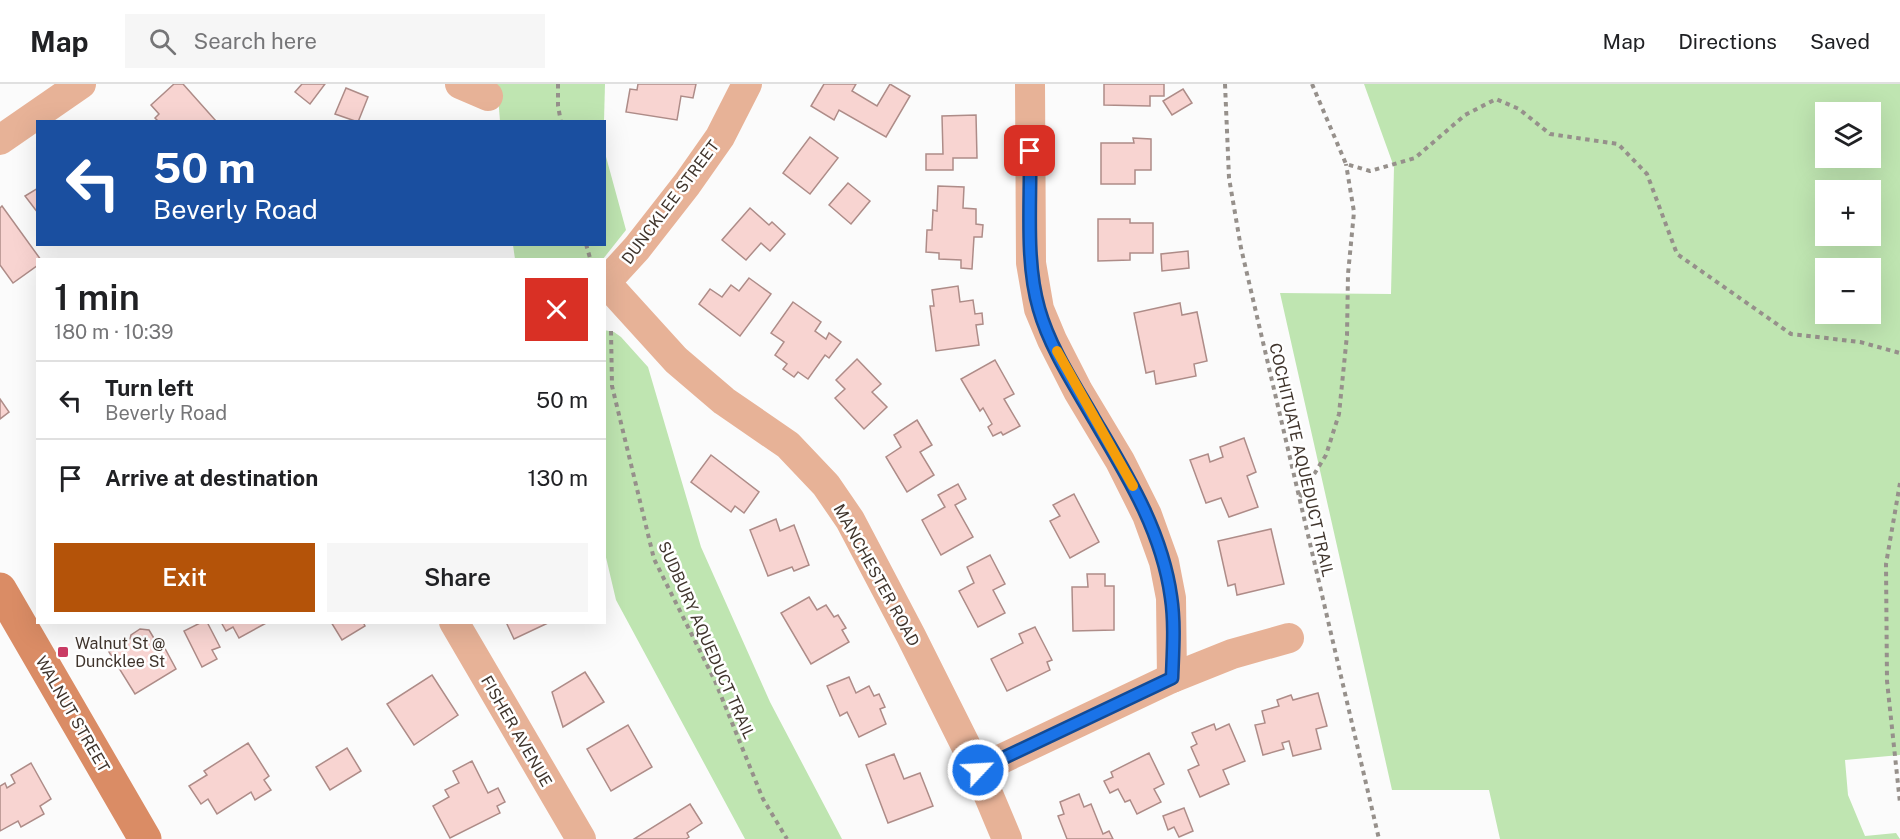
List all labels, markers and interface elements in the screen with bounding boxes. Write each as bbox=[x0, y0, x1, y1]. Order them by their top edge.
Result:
search box bbox=[125, 14, 545, 68]
text: Map bbox=[30, 25, 89, 58]
icon: search bbox=[146, 25, 179, 58]
text: Search here bbox=[194, 28, 317, 54]
text: Map bbox=[1603, 29, 1645, 54]
text: Directions bbox=[1678, 29, 1777, 54]
text: Saved bbox=[1810, 29, 1870, 54]
map controls bbox=[1815, 102, 1881, 324]
button: layers bbox=[1815, 102, 1881, 168]
pin bbox=[1004, 125, 1055, 176]
icon: arrive bbox=[1013, 134, 1046, 167]
street label: DUNCKLEE STREET bbox=[618, 136, 723, 268]
text: 50 m bbox=[153, 143, 256, 192]
icon: left bbox=[54, 144, 132, 222]
button: + bbox=[1815, 180, 1881, 246]
text: Beverly Road bbox=[153, 193, 318, 225]
button: − bbox=[1815, 258, 1881, 324]
text: 1 min bbox=[54, 276, 140, 318]
button: close bbox=[525, 278, 588, 341]
text: 180 m · 10:39 bbox=[54, 320, 173, 344]
street label: COCHITUATE AQUEDUCT TRAIL bbox=[1265, 341, 1338, 579]
text: Turn left bbox=[105, 375, 194, 401]
icon: left bbox=[54, 384, 87, 417]
text: 50 m bbox=[536, 387, 588, 413]
text: Beverly Road bbox=[105, 401, 227, 425]
icon: arrive bbox=[54, 462, 87, 495]
text: Arrive at destination bbox=[105, 465, 318, 491]
text: 130 m bbox=[527, 465, 588, 491]
street label: MANCHESTER ROAD bbox=[830, 501, 924, 650]
street label: SUDBURY AQUEDUCT TRAIL bbox=[654, 538, 759, 742]
button: Exit bbox=[54, 543, 315, 612]
button: Share bbox=[327, 543, 588, 612]
place label: Walnut St @ Duncklee St bbox=[75, 634, 165, 671]
marker: Walnut St @ Duncklee St bbox=[56, 645, 70, 659]
street label: WALNUT STREET bbox=[32, 653, 114, 776]
street label: FISHER AVENUE bbox=[477, 672, 556, 790]
position arrow bbox=[946, 738, 1010, 802]

